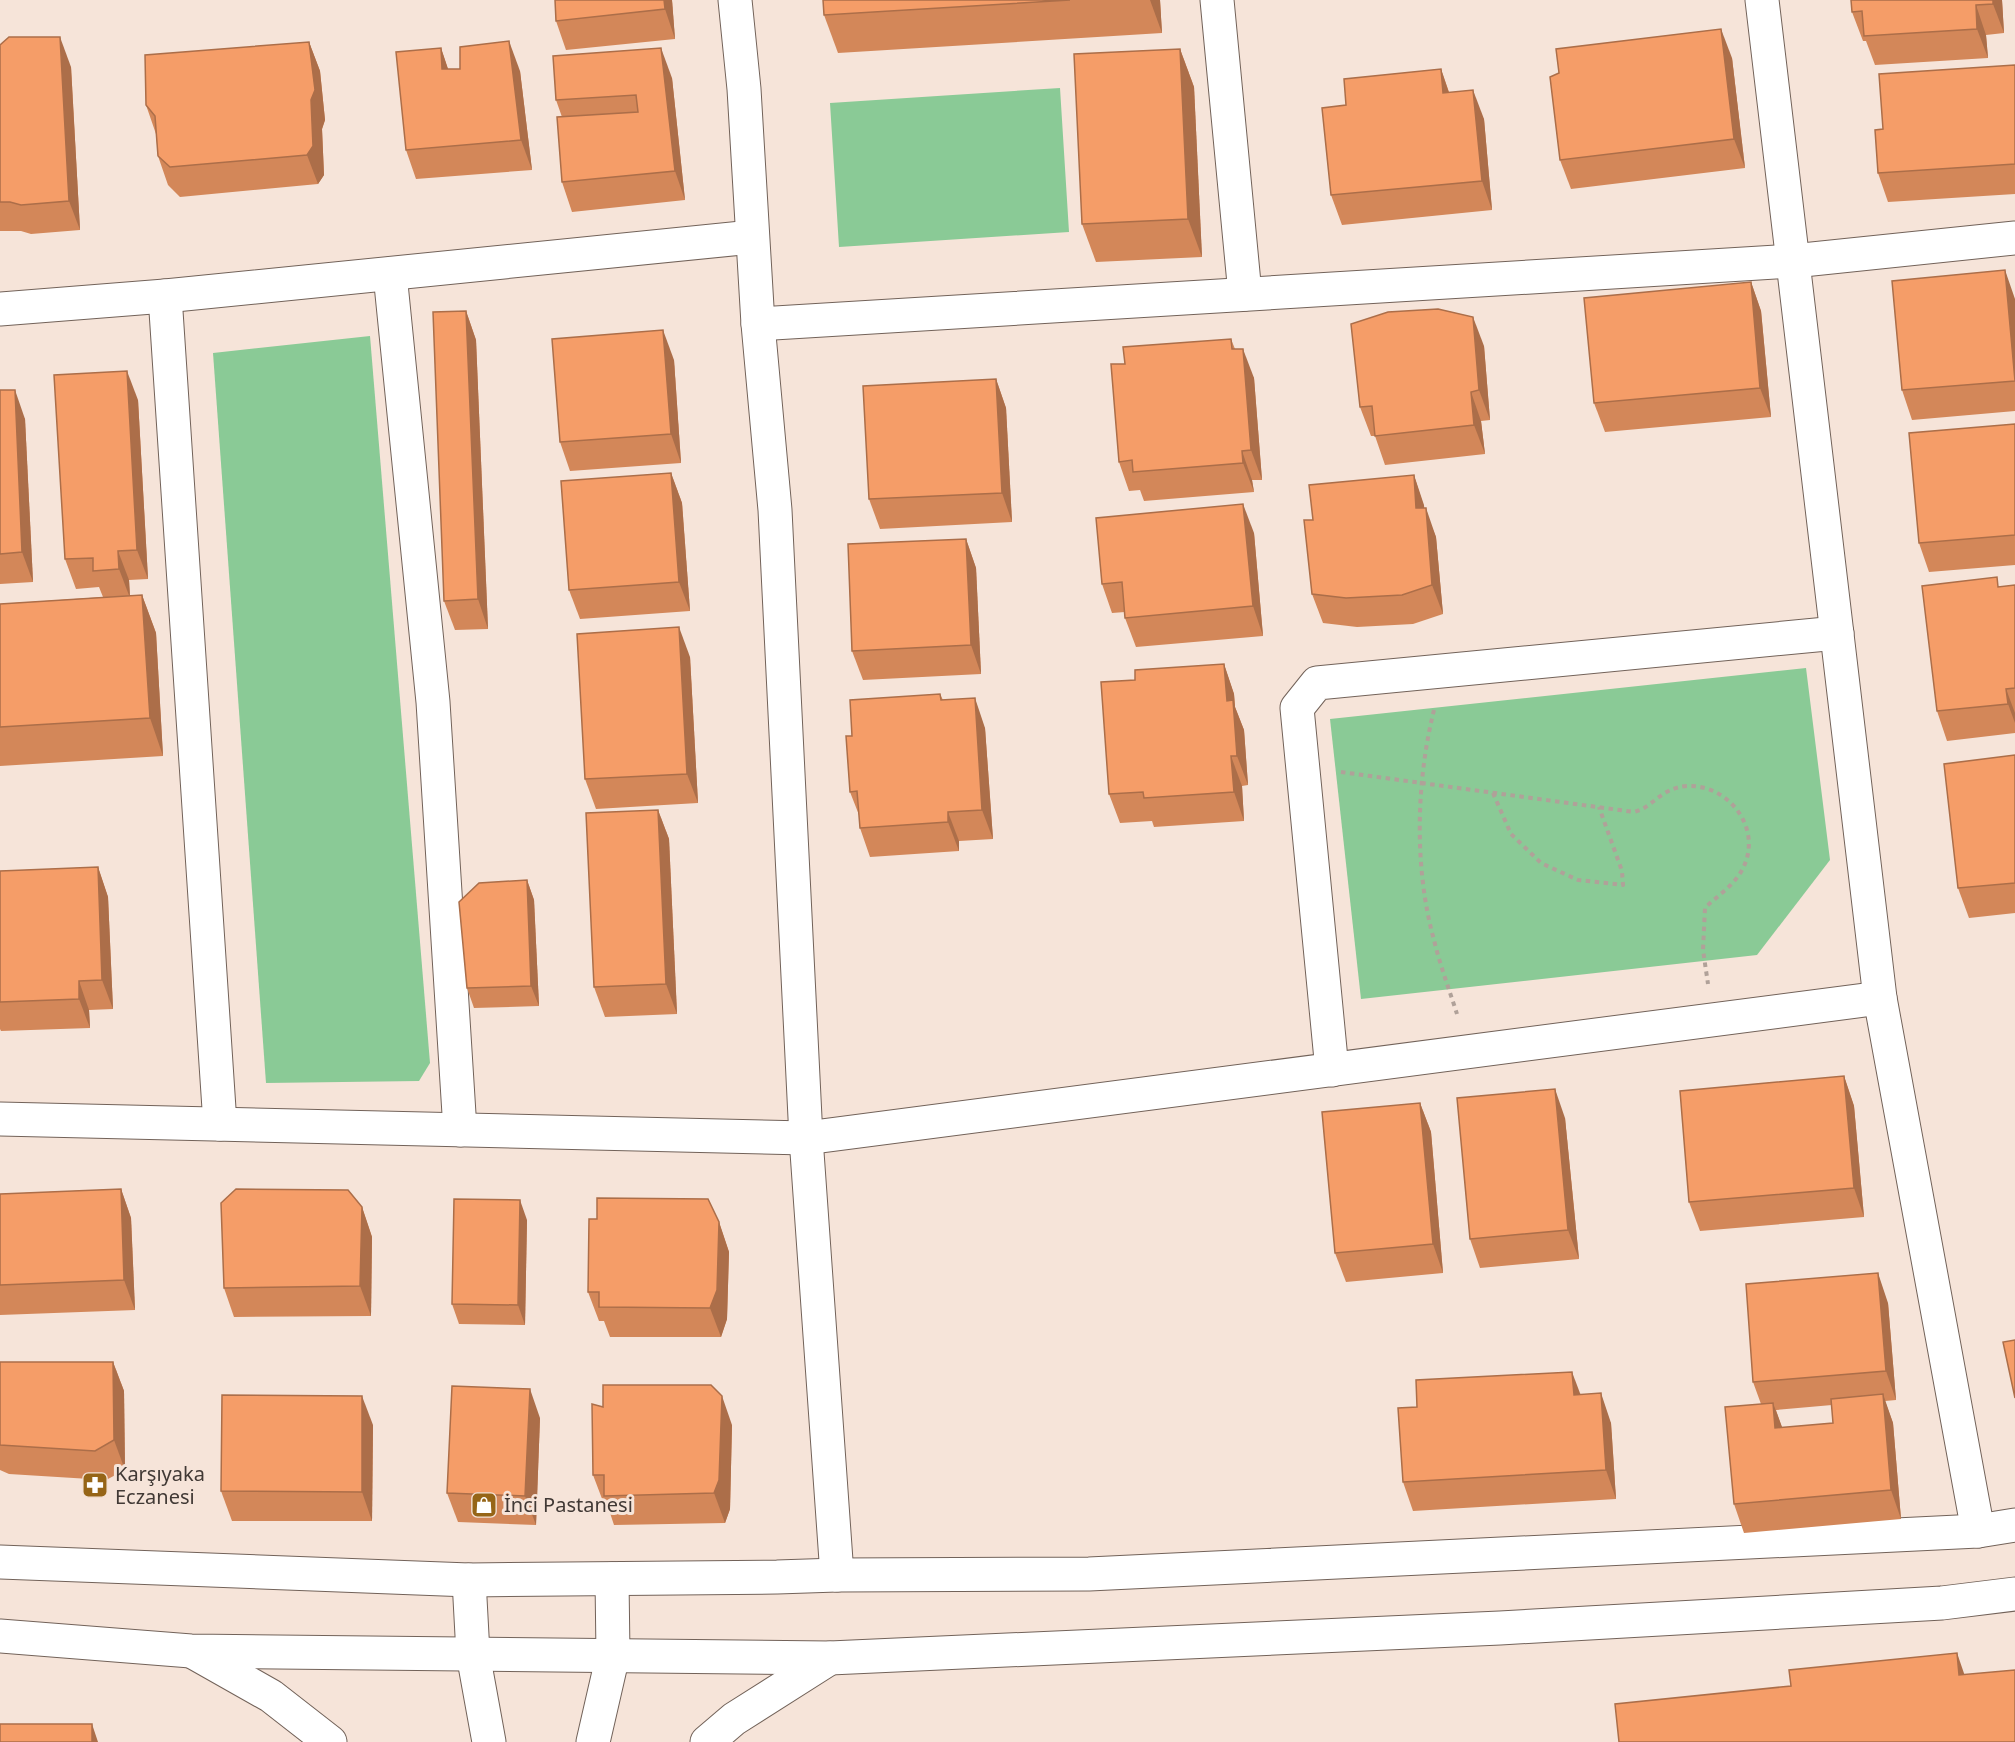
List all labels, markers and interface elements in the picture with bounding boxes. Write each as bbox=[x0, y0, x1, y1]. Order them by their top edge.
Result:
place label: Karşıyaka Eczanesi bbox=[115, 1460, 205, 1510]
pharmacy icon: Karşıyaka Eczanesi bbox=[80, 1470, 110, 1500]
shop icon: İnci Pastanesi bbox=[469, 1490, 499, 1520]
place label: İnci Pastanesi bbox=[504, 1491, 633, 1518]

